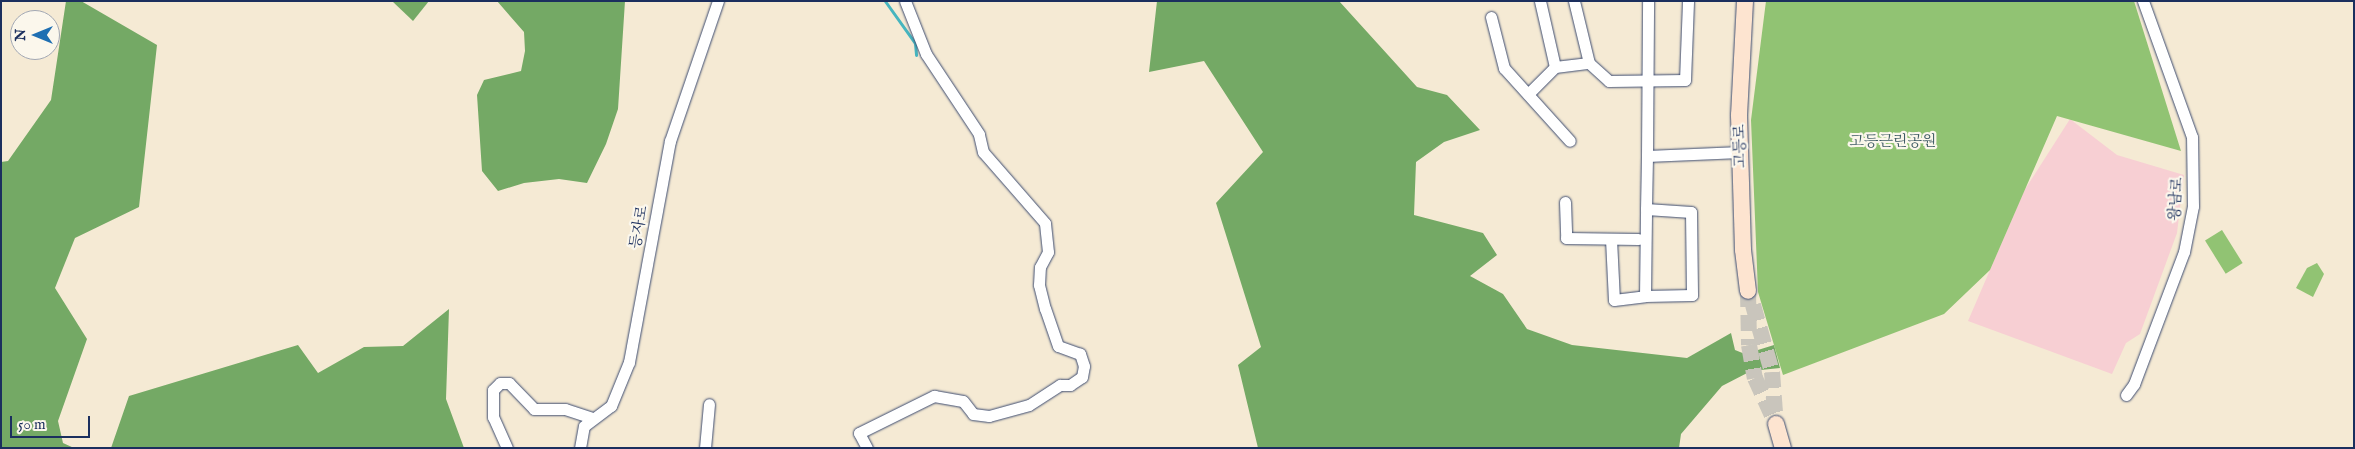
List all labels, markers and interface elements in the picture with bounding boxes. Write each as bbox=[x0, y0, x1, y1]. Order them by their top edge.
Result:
north arrow bbox=[10, 10, 60, 60]
text: N bbox=[12, 29, 30, 41]
street label: 고등로 bbox=[1731, 124, 1749, 168]
park label: 고등근린공원 bbox=[1850, 133, 1936, 151]
street label: 왕남로 bbox=[2166, 177, 2186, 221]
street label: 등자로 bbox=[626, 204, 652, 250]
scale bar bbox=[12, 406, 92, 438]
text: 50 m bbox=[18, 415, 46, 434]

